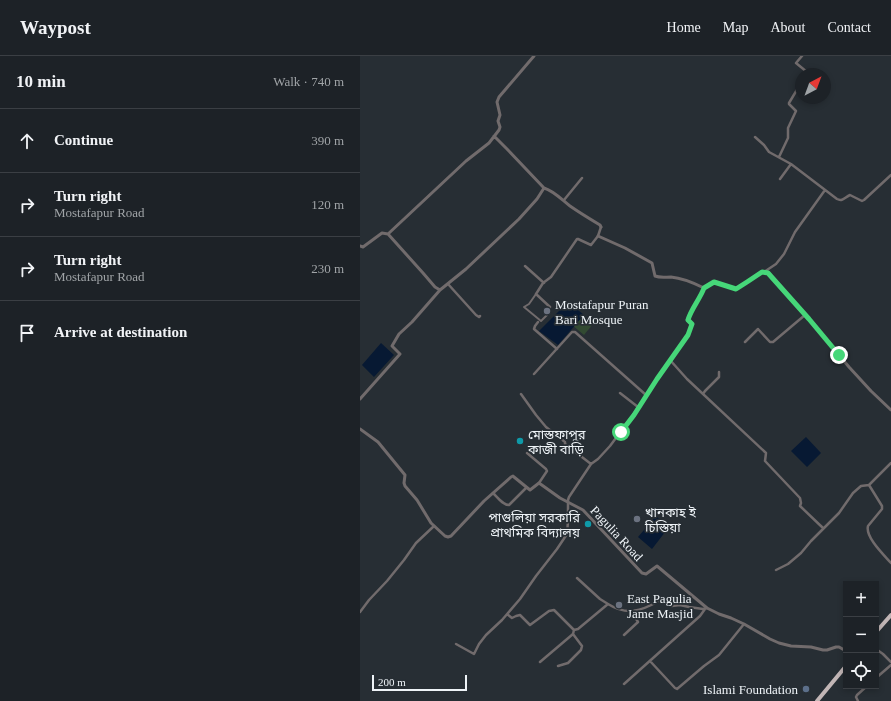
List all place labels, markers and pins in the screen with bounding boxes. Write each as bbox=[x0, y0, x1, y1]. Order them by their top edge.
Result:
place label: Mostafapur Puran Bari Mosque bbox=[555, 297, 649, 327]
marker: Mostafapur Puran Bari Mosque bbox=[542, 306, 552, 316]
place label: মোস্তফাপুর কাজী বাড়ি bbox=[527, 427, 586, 457]
marker: মোস্তফাপুর কাজী বাড়ি bbox=[515, 436, 525, 446]
place label: খানকাহ ই চিস্তিয়া bbox=[644, 505, 697, 535]
place label: পাগুলিয়া সরকারি প্রাথমিক বিদ্যালয় bbox=[489, 510, 581, 540]
marker: খানকাহ ই চিস্তিয়া bbox=[632, 514, 642, 524]
marker: পাগুলিয়া সরকারি প্রাথমিক বিদ্যালয় bbox=[583, 519, 593, 529]
place label: East Pagulia Jame Masjid bbox=[627, 591, 694, 621]
marker: East Pagulia Jame Masjid bbox=[614, 600, 624, 610]
place label: Islami Foundation bbox=[703, 682, 798, 697]
marker: Islami Foundation bbox=[801, 684, 811, 694]

